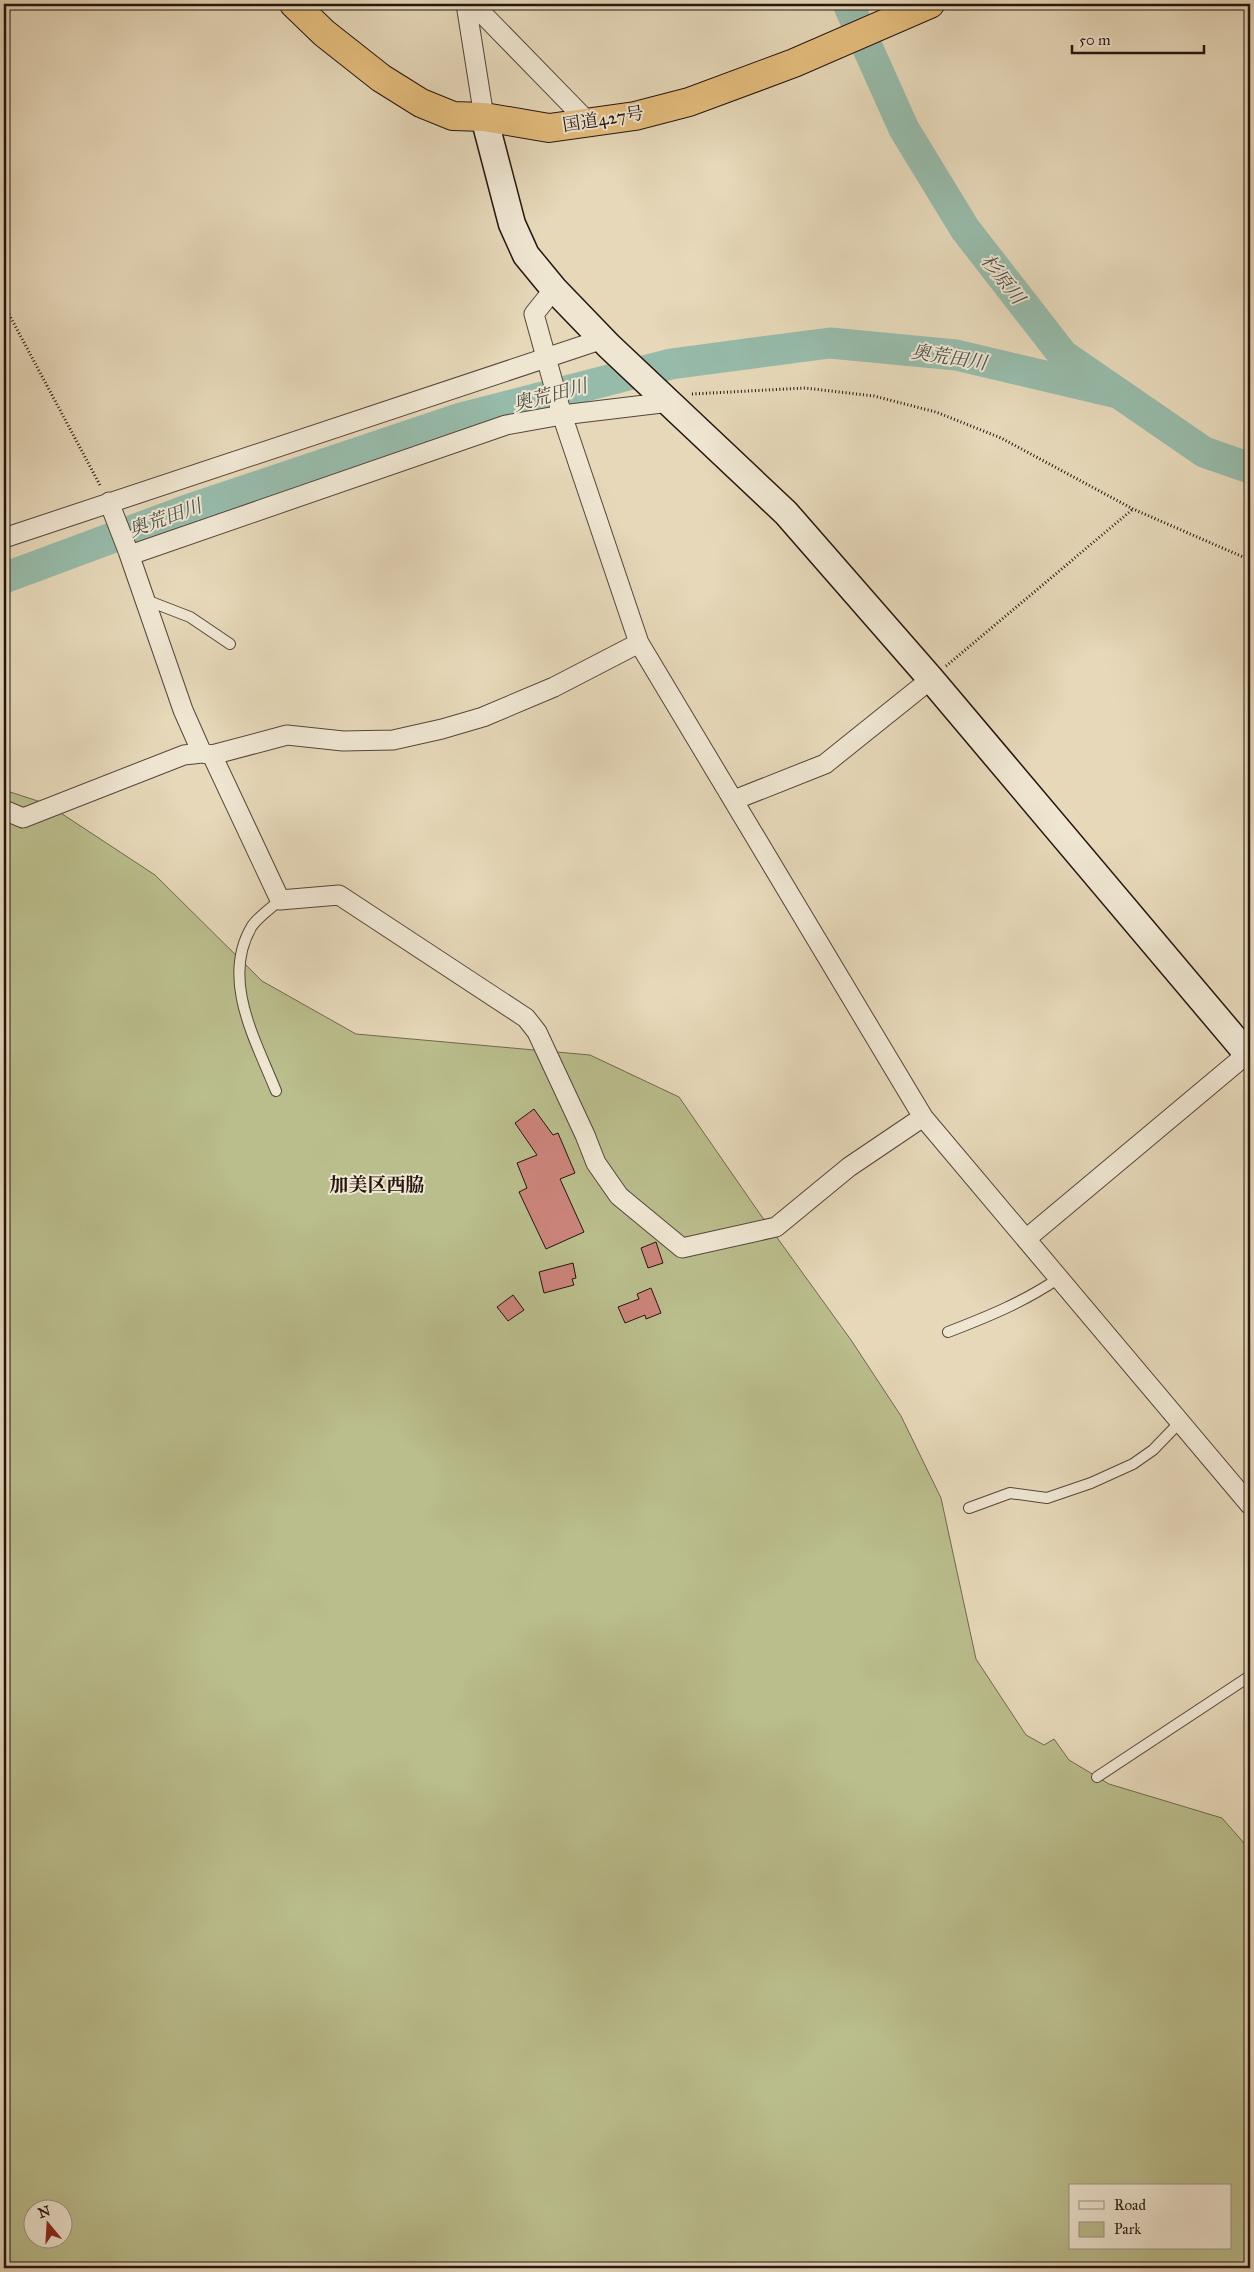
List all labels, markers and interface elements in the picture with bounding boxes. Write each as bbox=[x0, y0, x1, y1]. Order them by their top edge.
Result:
scale bar bbox=[1072, 22, 1204, 54]
text: 50 m bbox=[1079, 31, 1111, 49]
street label: 国道427号 bbox=[561, 102, 645, 136]
water label: 杉原川 bbox=[976, 249, 1031, 310]
water label: 奥荒田川 bbox=[910, 340, 990, 375]
water label: 奥荒田川 bbox=[510, 374, 592, 416]
water label: 奥荒田川 bbox=[125, 494, 207, 542]
district label: 加美区西脇 bbox=[329, 1173, 425, 1196]
legend bbox=[1069, 2184, 1232, 2250]
text: Road bbox=[1114, 2196, 1146, 2214]
north arrow bbox=[22, 2200, 72, 2250]
text: N bbox=[36, 2202, 53, 2222]
text: Park bbox=[1114, 2220, 1141, 2238]

